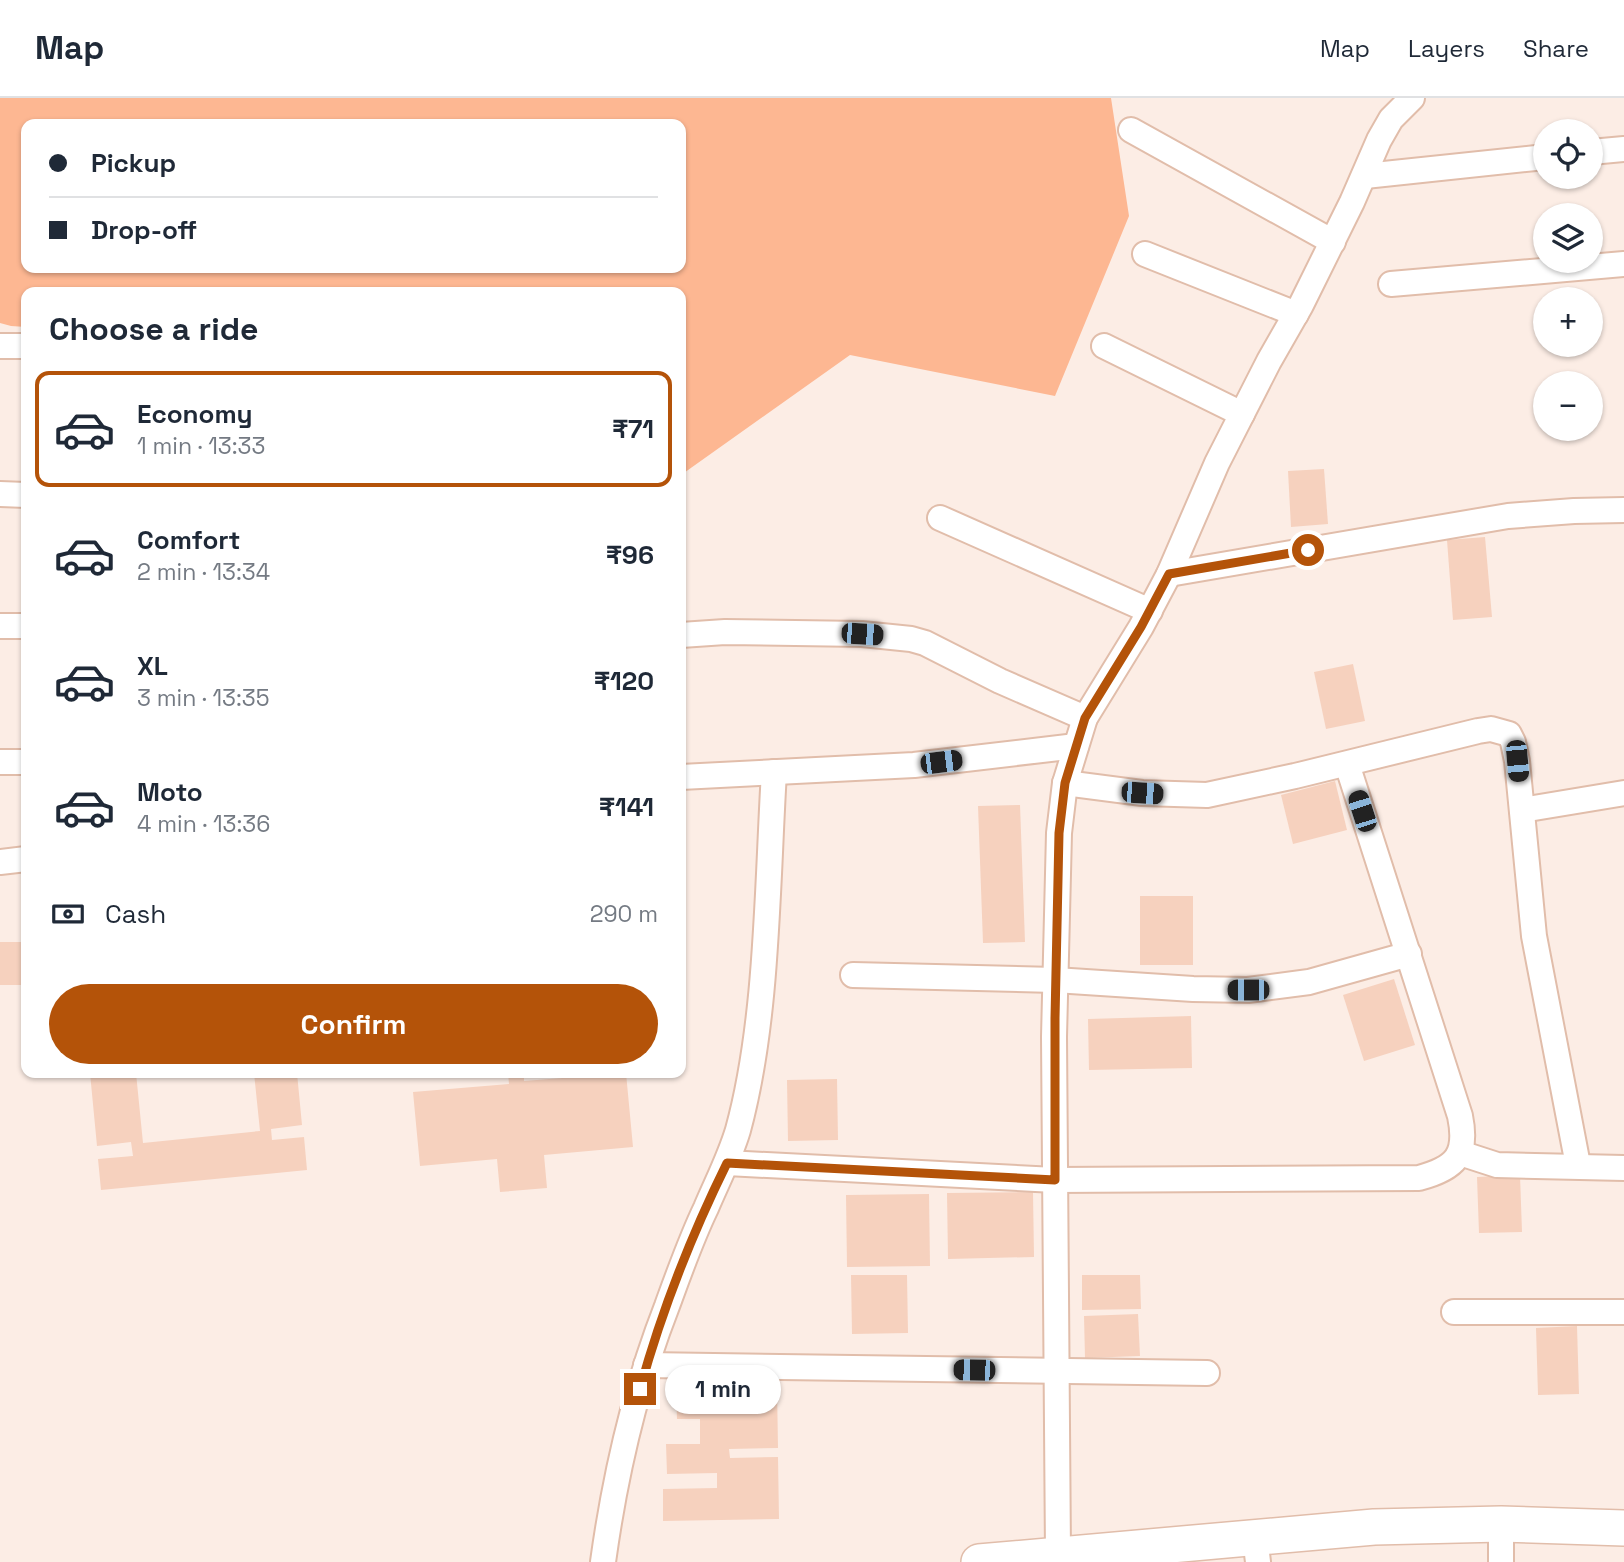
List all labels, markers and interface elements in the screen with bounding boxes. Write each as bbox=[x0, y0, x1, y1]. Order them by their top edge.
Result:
text: Map bbox=[35, 27, 104, 69]
text: Map bbox=[1320, 33, 1370, 64]
text: Layers bbox=[1408, 33, 1485, 64]
text: Share bbox=[1523, 33, 1589, 64]
map controls bbox=[1533, 119, 1603, 441]
button: locate bbox=[1533, 119, 1603, 189]
text: Pickup bbox=[91, 146, 176, 180]
button: layers bbox=[1533, 203, 1603, 273]
text: Drop-off bbox=[91, 213, 197, 247]
button: + bbox=[1533, 287, 1603, 357]
text: Choose a ride bbox=[49, 309, 259, 349]
button: − bbox=[1533, 371, 1603, 441]
text: Economy bbox=[137, 397, 253, 431]
icon: car bbox=[53, 398, 116, 461]
text: ₹71 bbox=[612, 412, 654, 446]
text: 1 min · 13:33 bbox=[137, 431, 265, 461]
text: Comfort bbox=[137, 523, 240, 557]
icon: car bbox=[53, 524, 116, 587]
route start bbox=[1292, 534, 1324, 566]
text: ₹96 bbox=[606, 538, 654, 572]
text: 2 min · 13:34 bbox=[137, 557, 270, 587]
car bbox=[841, 622, 884, 646]
text: XL bbox=[137, 649, 168, 683]
icon: car bbox=[53, 650, 116, 713]
text: ₹120 bbox=[594, 664, 654, 698]
text: 3 min · 13:35 bbox=[137, 683, 269, 713]
car bbox=[1505, 739, 1530, 783]
car bbox=[919, 749, 964, 775]
text: Moto bbox=[137, 775, 203, 809]
icon: car bbox=[53, 776, 116, 839]
car bbox=[1121, 781, 1164, 805]
car bbox=[1346, 788, 1379, 834]
text: ₹141 bbox=[599, 790, 654, 824]
text: 4 min · 13:36 bbox=[137, 809, 270, 839]
icon: cash bbox=[49, 895, 87, 933]
text: Cash bbox=[105, 897, 166, 931]
text: 290 m bbox=[590, 899, 658, 929]
car bbox=[1228, 980, 1270, 1001]
button: Confirm bbox=[49, 984, 658, 1064]
car bbox=[953, 1359, 996, 1381]
callout: 1 min bbox=[664, 1364, 780, 1414]
route end bbox=[624, 1373, 656, 1405]
text: 1 min bbox=[695, 1374, 751, 1404]

